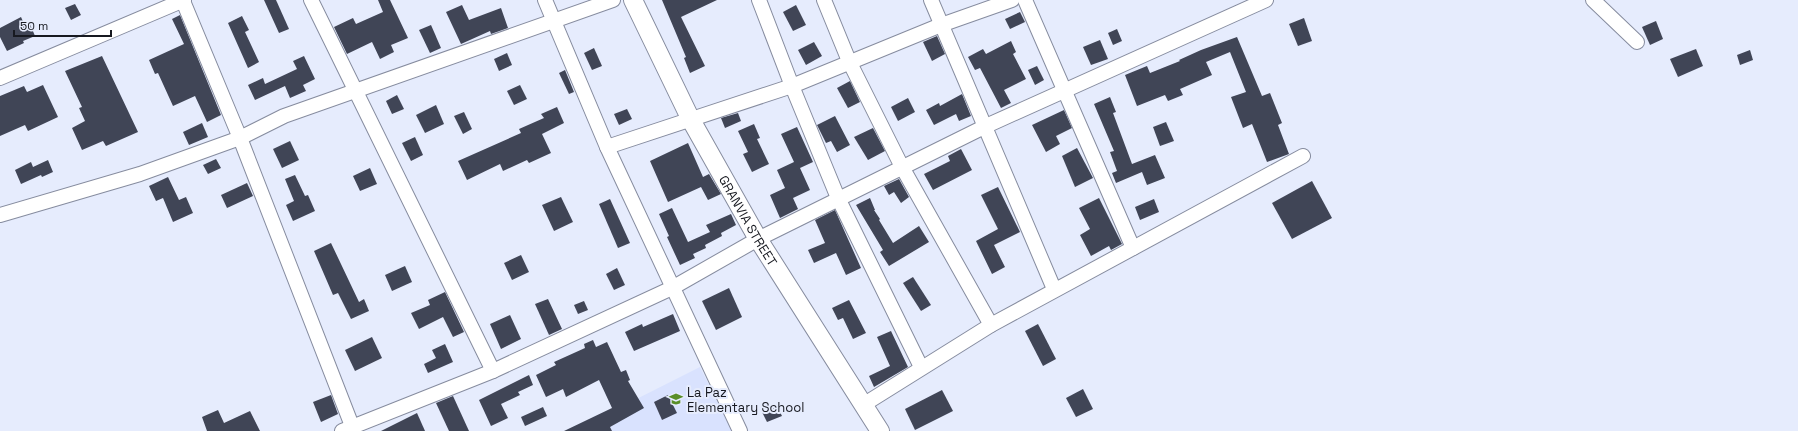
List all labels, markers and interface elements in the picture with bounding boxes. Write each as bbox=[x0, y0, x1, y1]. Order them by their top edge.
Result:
scale bar bbox=[14, 12, 111, 38]
text: 50 m bbox=[20, 18, 48, 34]
street label: GRANVIA STREET bbox=[715, 172, 781, 270]
place label: La Paz Elementary School bbox=[687, 384, 804, 416]
school or university icon: La Paz Elementary School bbox=[668, 391, 684, 407]

